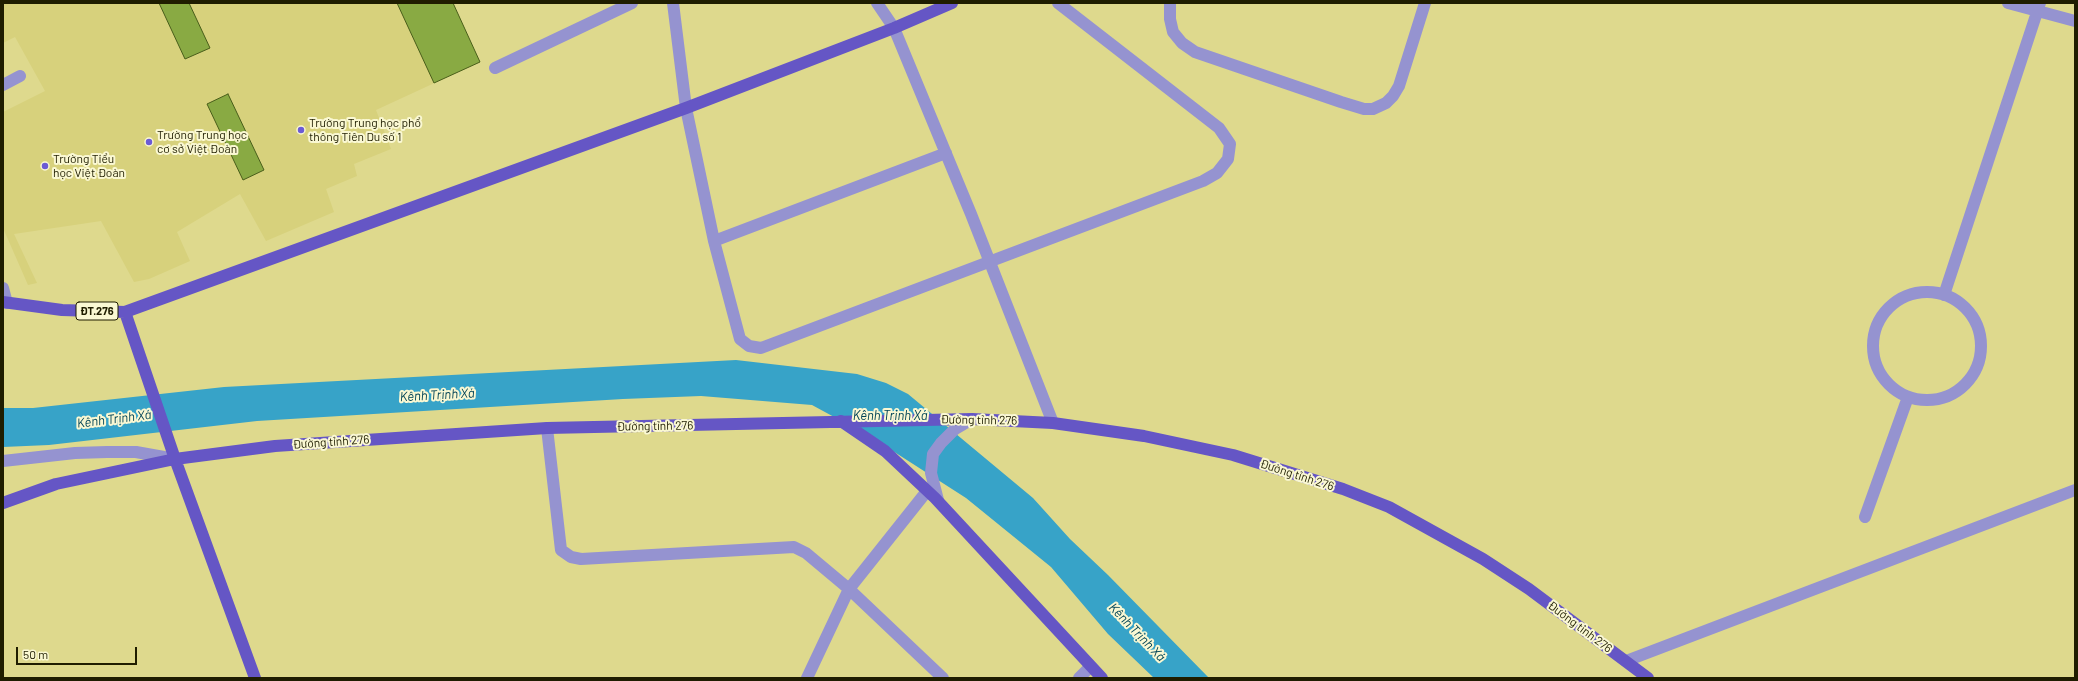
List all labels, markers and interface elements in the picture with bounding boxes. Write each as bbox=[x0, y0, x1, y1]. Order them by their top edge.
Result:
place label: Trường Trung học phổ thông Tiên Du số 1 bbox=[309, 116, 421, 144]
marker: Trường Trung học phổ thông Tiên Du số 1 bbox=[296, 125, 306, 135]
place label: Trường Trung học cơ sở Việt Đoàn bbox=[157, 128, 247, 156]
marker: Trường Trung học cơ sở Việt Đoàn bbox=[144, 137, 154, 147]
place label: Trường Tiểu học Việt Đoàn bbox=[53, 152, 125, 180]
marker: Trường Tiểu học Việt Đoàn bbox=[40, 161, 50, 171]
road number: ĐT.276 bbox=[76, 302, 118, 320]
water label: Kênh Trịnh Xá bbox=[399, 385, 475, 405]
water label: Kênh Trịnh Xá bbox=[76, 407, 152, 431]
water label: Kênh Trịnh Xá bbox=[853, 408, 927, 424]
street label: Đường tỉnh 276 bbox=[941, 412, 1017, 428]
street label: Đường tỉnh 276 bbox=[617, 418, 693, 434]
street label: Đường tỉnh 276 bbox=[292, 432, 370, 452]
street label: Đường tỉnh 276 bbox=[1258, 456, 1336, 494]
street label: Đường tỉnh 276 bbox=[1545, 598, 1615, 656]
water label: Kênh Trịnh Xá bbox=[1106, 600, 1168, 664]
scale bar bbox=[18, 639, 139, 665]
text: 50 m bbox=[23, 647, 48, 661]

